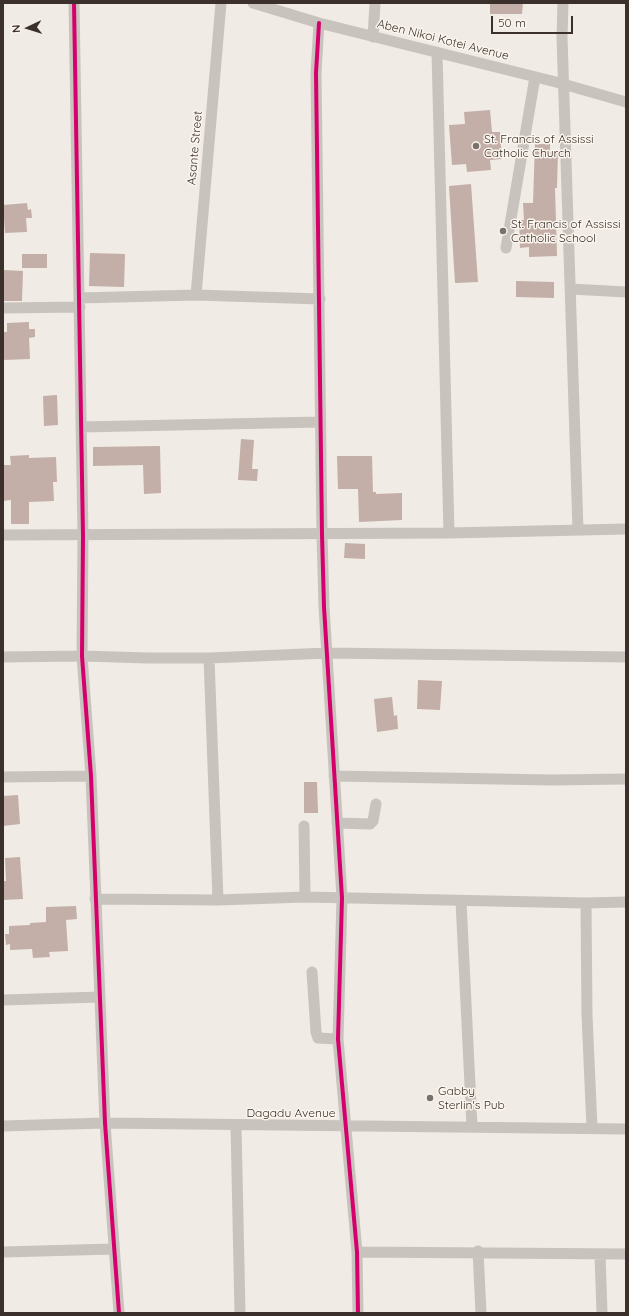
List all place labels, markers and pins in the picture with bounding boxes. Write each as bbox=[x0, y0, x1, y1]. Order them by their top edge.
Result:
place label: St. Francis of Assissi Catholic Church bbox=[484, 132, 594, 160]
marker: St. Francis of Assissi Catholic Church bbox=[471, 141, 481, 151]
place label: St. Francis of Assissi Catholic School bbox=[511, 217, 621, 245]
marker: St. Francis of Assissi Catholic School bbox=[498, 226, 508, 236]
place label: Gabby Sterlin's Pub bbox=[438, 1084, 505, 1112]
marker: Gabby Sterlin's Pub bbox=[425, 1093, 435, 1103]

